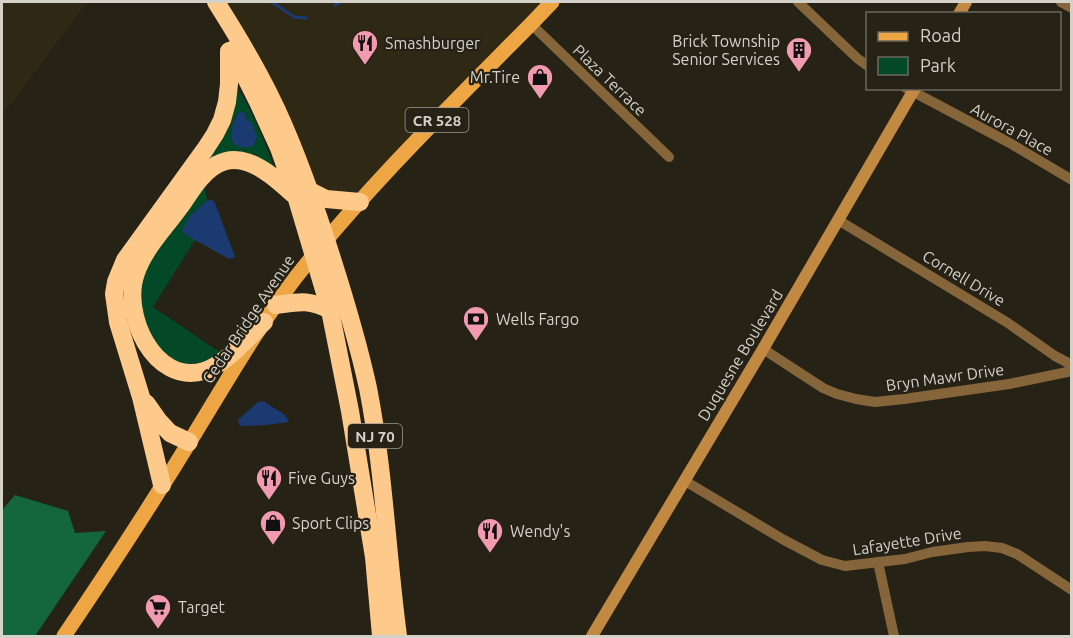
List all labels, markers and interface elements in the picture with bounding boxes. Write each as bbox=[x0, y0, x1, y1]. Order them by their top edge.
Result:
legend bbox=[866, 12, 1061, 90]
text: Road bbox=[920, 25, 962, 45]
restaurant icon: Smashburger bbox=[350, 28, 380, 66]
place label: Brick Township Senior Services bbox=[672, 32, 780, 68]
place label: Smashburger bbox=[385, 34, 480, 52]
building icon: Brick Township Senior Services bbox=[784, 35, 814, 73]
street label: Plaza Terrace bbox=[570, 41, 650, 119]
text: Park bbox=[920, 55, 956, 75]
shop icon: Mr.Tire bbox=[525, 62, 555, 100]
place label: Mr.Tire bbox=[470, 68, 520, 86]
street label: Aurora Place bbox=[968, 99, 1056, 159]
road number: CR 528 bbox=[406, 108, 468, 132]
street label: Cornell Drive bbox=[919, 246, 1009, 310]
street label: Cedar Bridge Avenue bbox=[198, 251, 298, 387]
street label: Duquesne Boulevard bbox=[694, 286, 786, 424]
bank icon: Wells Fargo bbox=[461, 304, 491, 342]
place label: Wells Fargo bbox=[496, 310, 579, 328]
street label: Bryn Mawr Drive bbox=[885, 360, 1005, 394]
road number: NJ 70 bbox=[348, 424, 402, 448]
restaurant icon: Five Guys bbox=[254, 463, 284, 501]
place label: Five Guys bbox=[288, 469, 355, 487]
shop icon: Sport Clips bbox=[258, 508, 288, 546]
place label: Sport Clips bbox=[292, 514, 369, 532]
restaurant icon: Wendy's bbox=[475, 516, 505, 554]
place label: Wendy's bbox=[510, 522, 570, 540]
street label: Lafayette Drive bbox=[851, 524, 963, 558]
supermarket icon: Target bbox=[143, 592, 173, 630]
place label: Target bbox=[178, 598, 226, 616]

